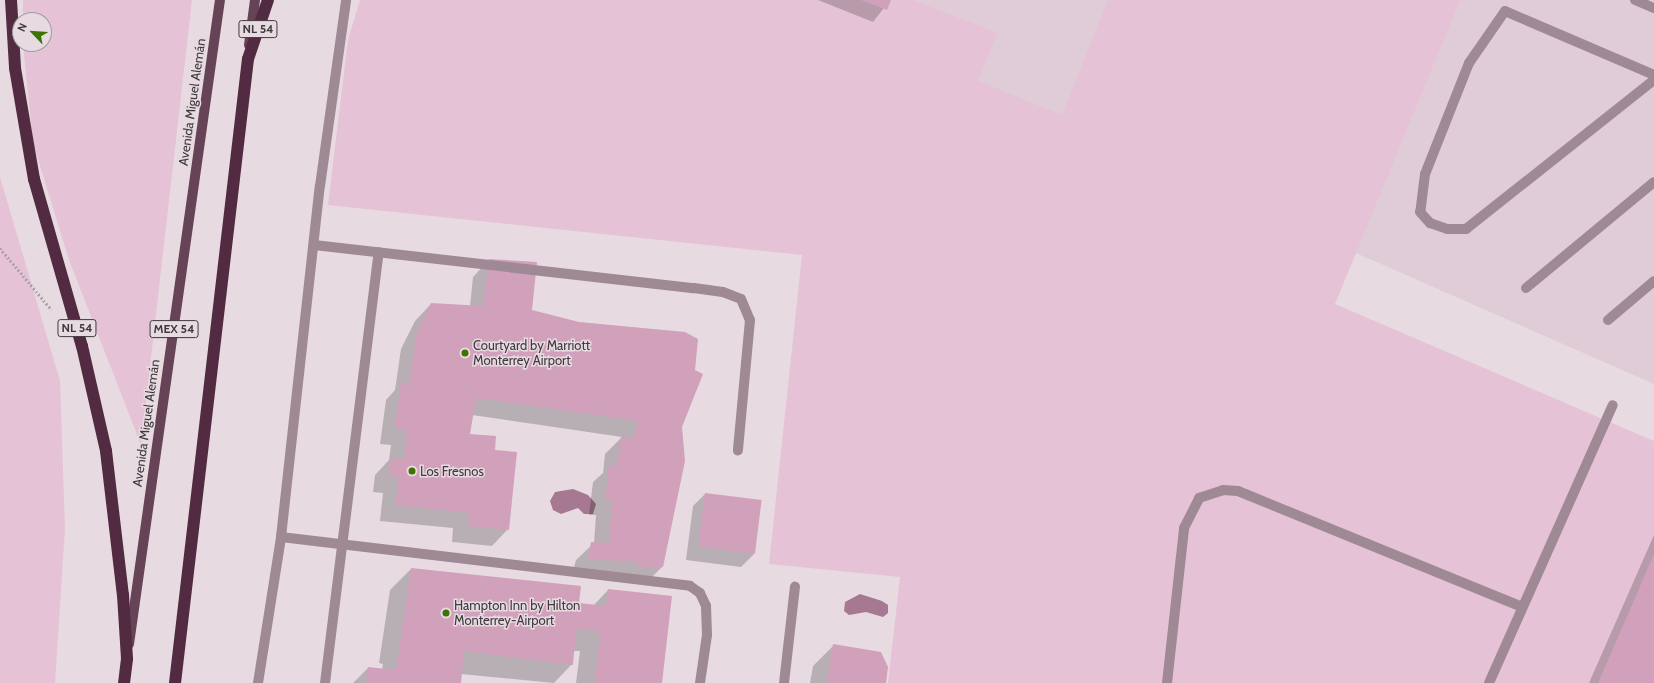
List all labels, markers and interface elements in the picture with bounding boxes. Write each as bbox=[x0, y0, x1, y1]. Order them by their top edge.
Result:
north arrow bbox=[12, 12, 52, 52]
road number: NL 54 bbox=[238, 19, 278, 39]
text: N bbox=[14, 21, 30, 34]
street label: Avenida Miguel Alemán bbox=[175, 37, 209, 167]
road number: NL 54 bbox=[57, 318, 97, 338]
road number: MEX 54 bbox=[149, 319, 199, 339]
place label: Courtyard by Marriott Monterrey Airport bbox=[473, 338, 590, 369]
marker: Courtyard by Marriott Monterrey Airport bbox=[460, 348, 470, 358]
street label: Avenida Miguel Alemán bbox=[129, 358, 163, 488]
place label: Los Fresnos bbox=[420, 463, 484, 479]
marker: Los Fresnos bbox=[407, 466, 417, 476]
place label: Hampton Inn by Hilton Monterrey-Airport bbox=[454, 598, 580, 629]
marker: Hampton Inn by Hilton Monterrey-Airport bbox=[441, 608, 451, 618]

